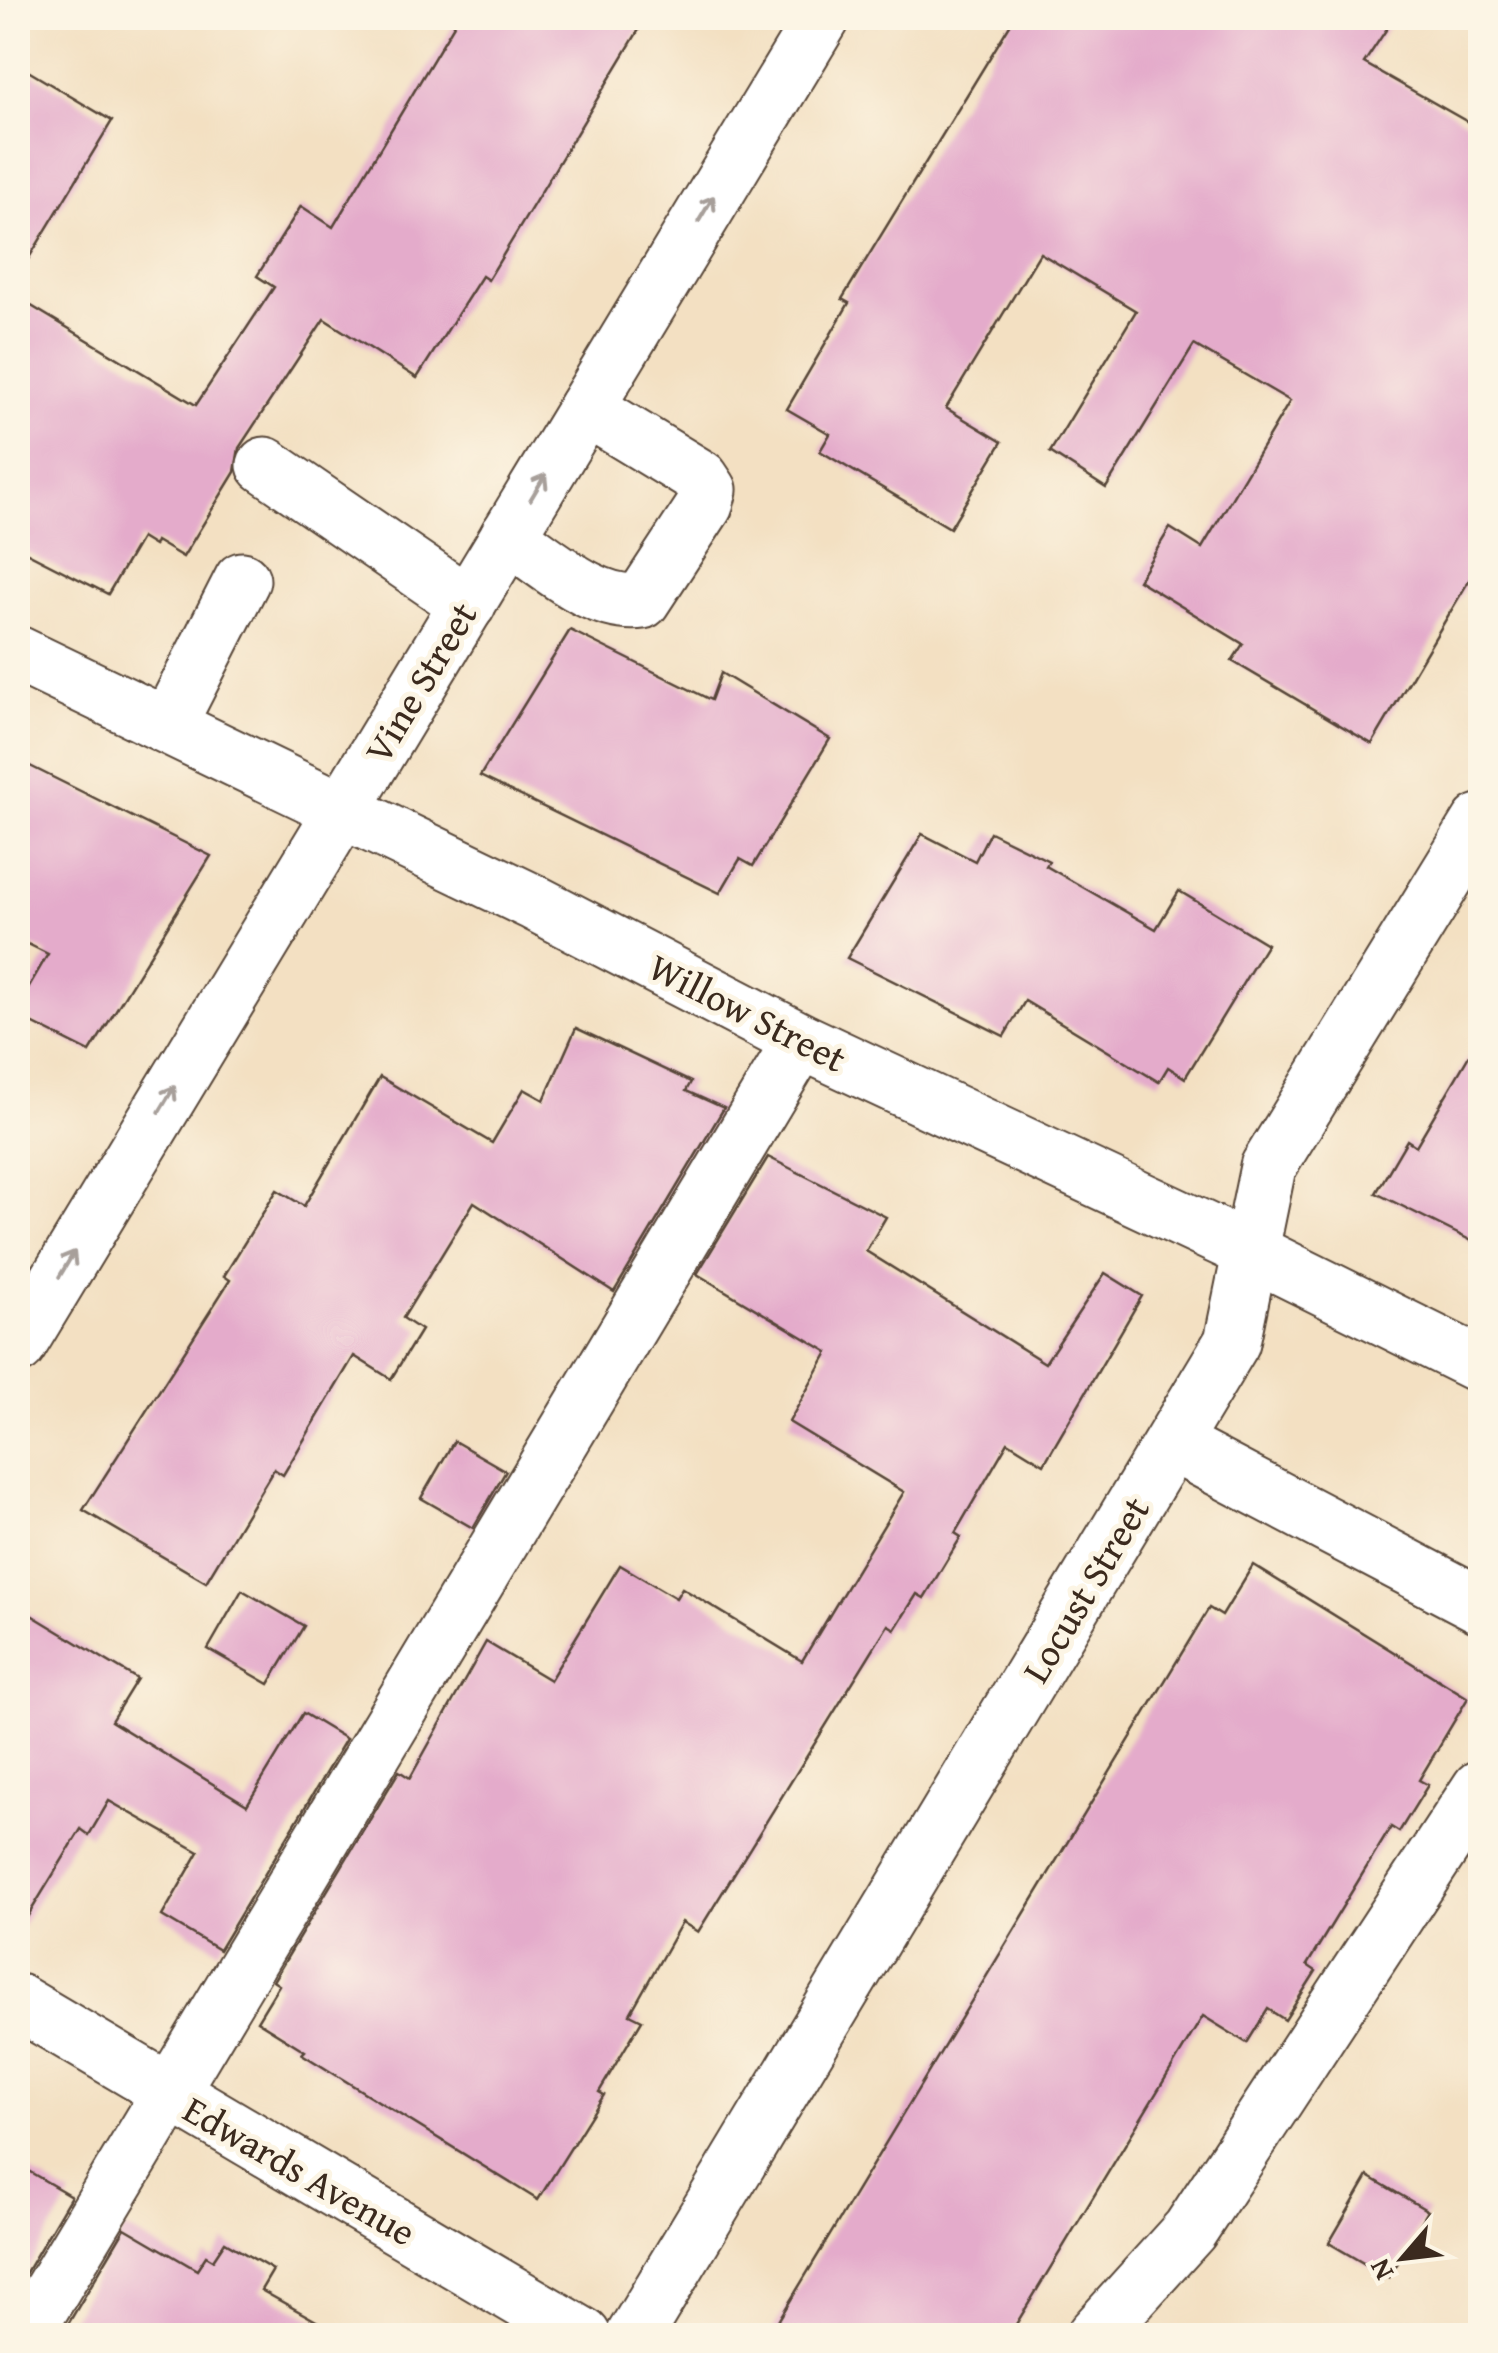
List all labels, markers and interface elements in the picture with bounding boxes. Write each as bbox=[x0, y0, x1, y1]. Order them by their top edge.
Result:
one-way arrow bbox=[696, 195, 716, 224]
one-way arrow bbox=[528, 473, 548, 502]
street label: Vine Street bbox=[350, 591, 490, 773]
street label: Willow Street bbox=[640, 938, 856, 1086]
one-way arrow bbox=[157, 1085, 177, 1114]
one-way arrow bbox=[57, 1250, 77, 1279]
street label: Locust Street bbox=[1007, 1485, 1163, 1693]
street label: Edwards Avenue bbox=[174, 2081, 426, 2259]
north arrow bbox=[1353, 2208, 1453, 2308]
text: N bbox=[1358, 2252, 1403, 2288]

